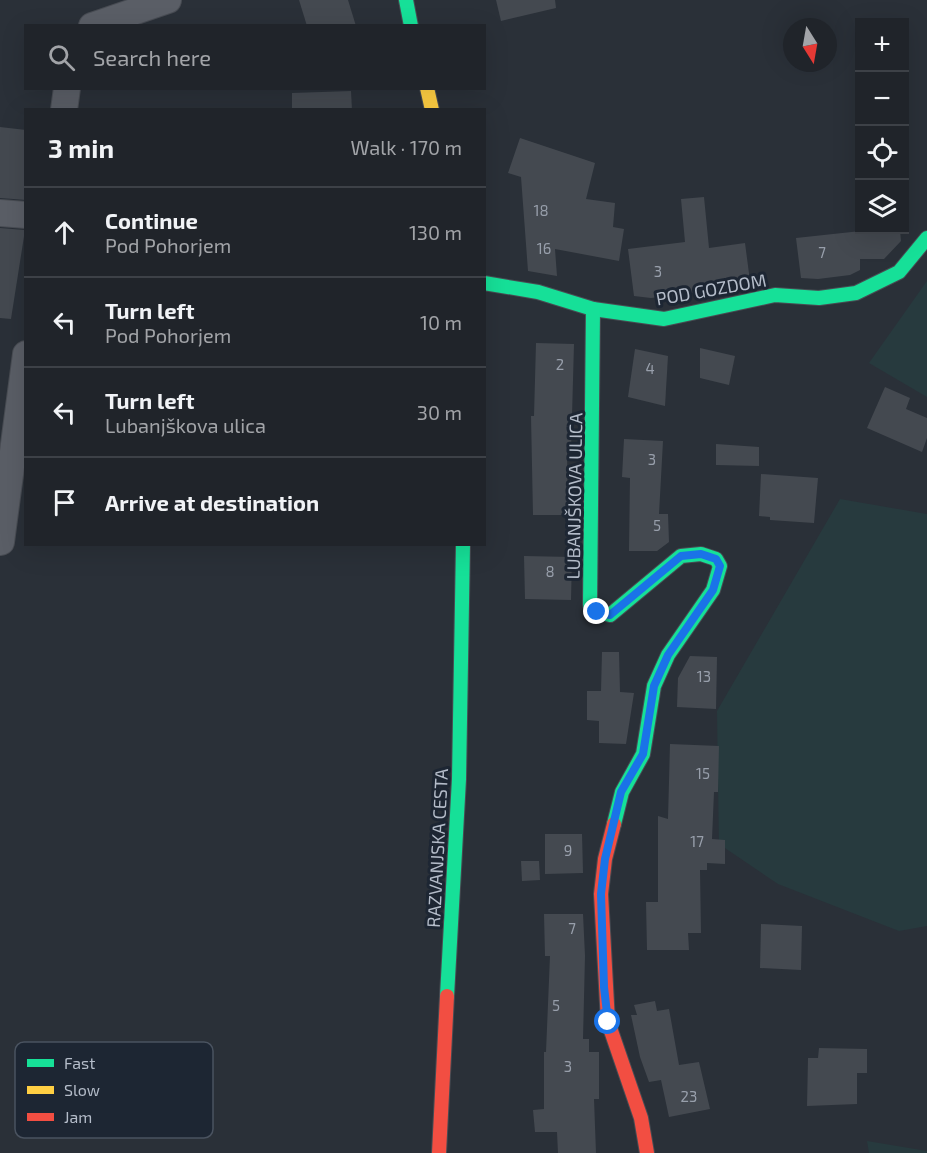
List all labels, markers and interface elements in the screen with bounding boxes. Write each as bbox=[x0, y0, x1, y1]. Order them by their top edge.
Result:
north arrow bbox=[783, 18, 837, 72]
map controls bbox=[855, 18, 909, 234]
button: + bbox=[855, 18, 909, 72]
search box bbox=[24, 24, 486, 90]
icon: search bbox=[45, 41, 78, 74]
text: Search here bbox=[93, 44, 211, 70]
button: − bbox=[855, 72, 909, 126]
button: locate bbox=[855, 126, 909, 180]
text: 3 min bbox=[48, 132, 114, 163]
text: Walk · 170 m bbox=[351, 135, 462, 159]
button: layers bbox=[855, 180, 909, 234]
house number: 18 bbox=[533, 201, 549, 219]
text: Continue bbox=[105, 207, 198, 233]
icon: ahead bbox=[48, 216, 81, 249]
text: 130 m bbox=[409, 220, 462, 244]
text: Pod Pohorjem bbox=[105, 233, 231, 257]
house number: 16 bbox=[537, 239, 551, 257]
house number: 7 bbox=[818, 243, 826, 261]
house number: 3 bbox=[654, 262, 662, 280]
street label: POD GOZDOM bbox=[654, 268, 768, 310]
text: Turn left bbox=[105, 297, 194, 323]
icon: left bbox=[48, 306, 81, 339]
text: 10 m bbox=[420, 310, 462, 334]
text: Pod Pohorjem bbox=[105, 323, 231, 347]
house number: 2 bbox=[556, 355, 564, 373]
house number: 4 bbox=[645, 359, 655, 377]
text: Turn left bbox=[105, 387, 194, 413]
icon: left bbox=[48, 396, 81, 429]
text: 30 m bbox=[417, 400, 462, 424]
street label: LUBANJŠKOVA ULICA bbox=[562, 412, 586, 580]
text: Lubanjškova ulica bbox=[105, 413, 266, 437]
house number: 3 bbox=[648, 450, 656, 468]
icon: arrive bbox=[48, 486, 81, 519]
text: Arrive at destination bbox=[105, 489, 319, 515]
house number: 5 bbox=[653, 516, 661, 534]
house number: 8 bbox=[545, 562, 555, 580]
route end bbox=[583, 598, 609, 624]
house number: 13 bbox=[697, 667, 711, 685]
house number: 15 bbox=[696, 764, 710, 782]
street label: RAZVANJSKA CESTA bbox=[422, 767, 452, 928]
house number: 17 bbox=[690, 832, 704, 850]
house number: 9 bbox=[564, 841, 572, 859]
house number: 7 bbox=[568, 919, 576, 937]
house number: 5 bbox=[552, 996, 560, 1014]
route start bbox=[594, 1008, 620, 1034]
legend bbox=[15, 1042, 213, 1138]
text: Fast bbox=[64, 1053, 95, 1072]
house number: 3 bbox=[564, 1057, 572, 1075]
text: Slow bbox=[64, 1080, 100, 1099]
house number: 23 bbox=[681, 1087, 697, 1105]
text: Jam bbox=[64, 1107, 92, 1126]

